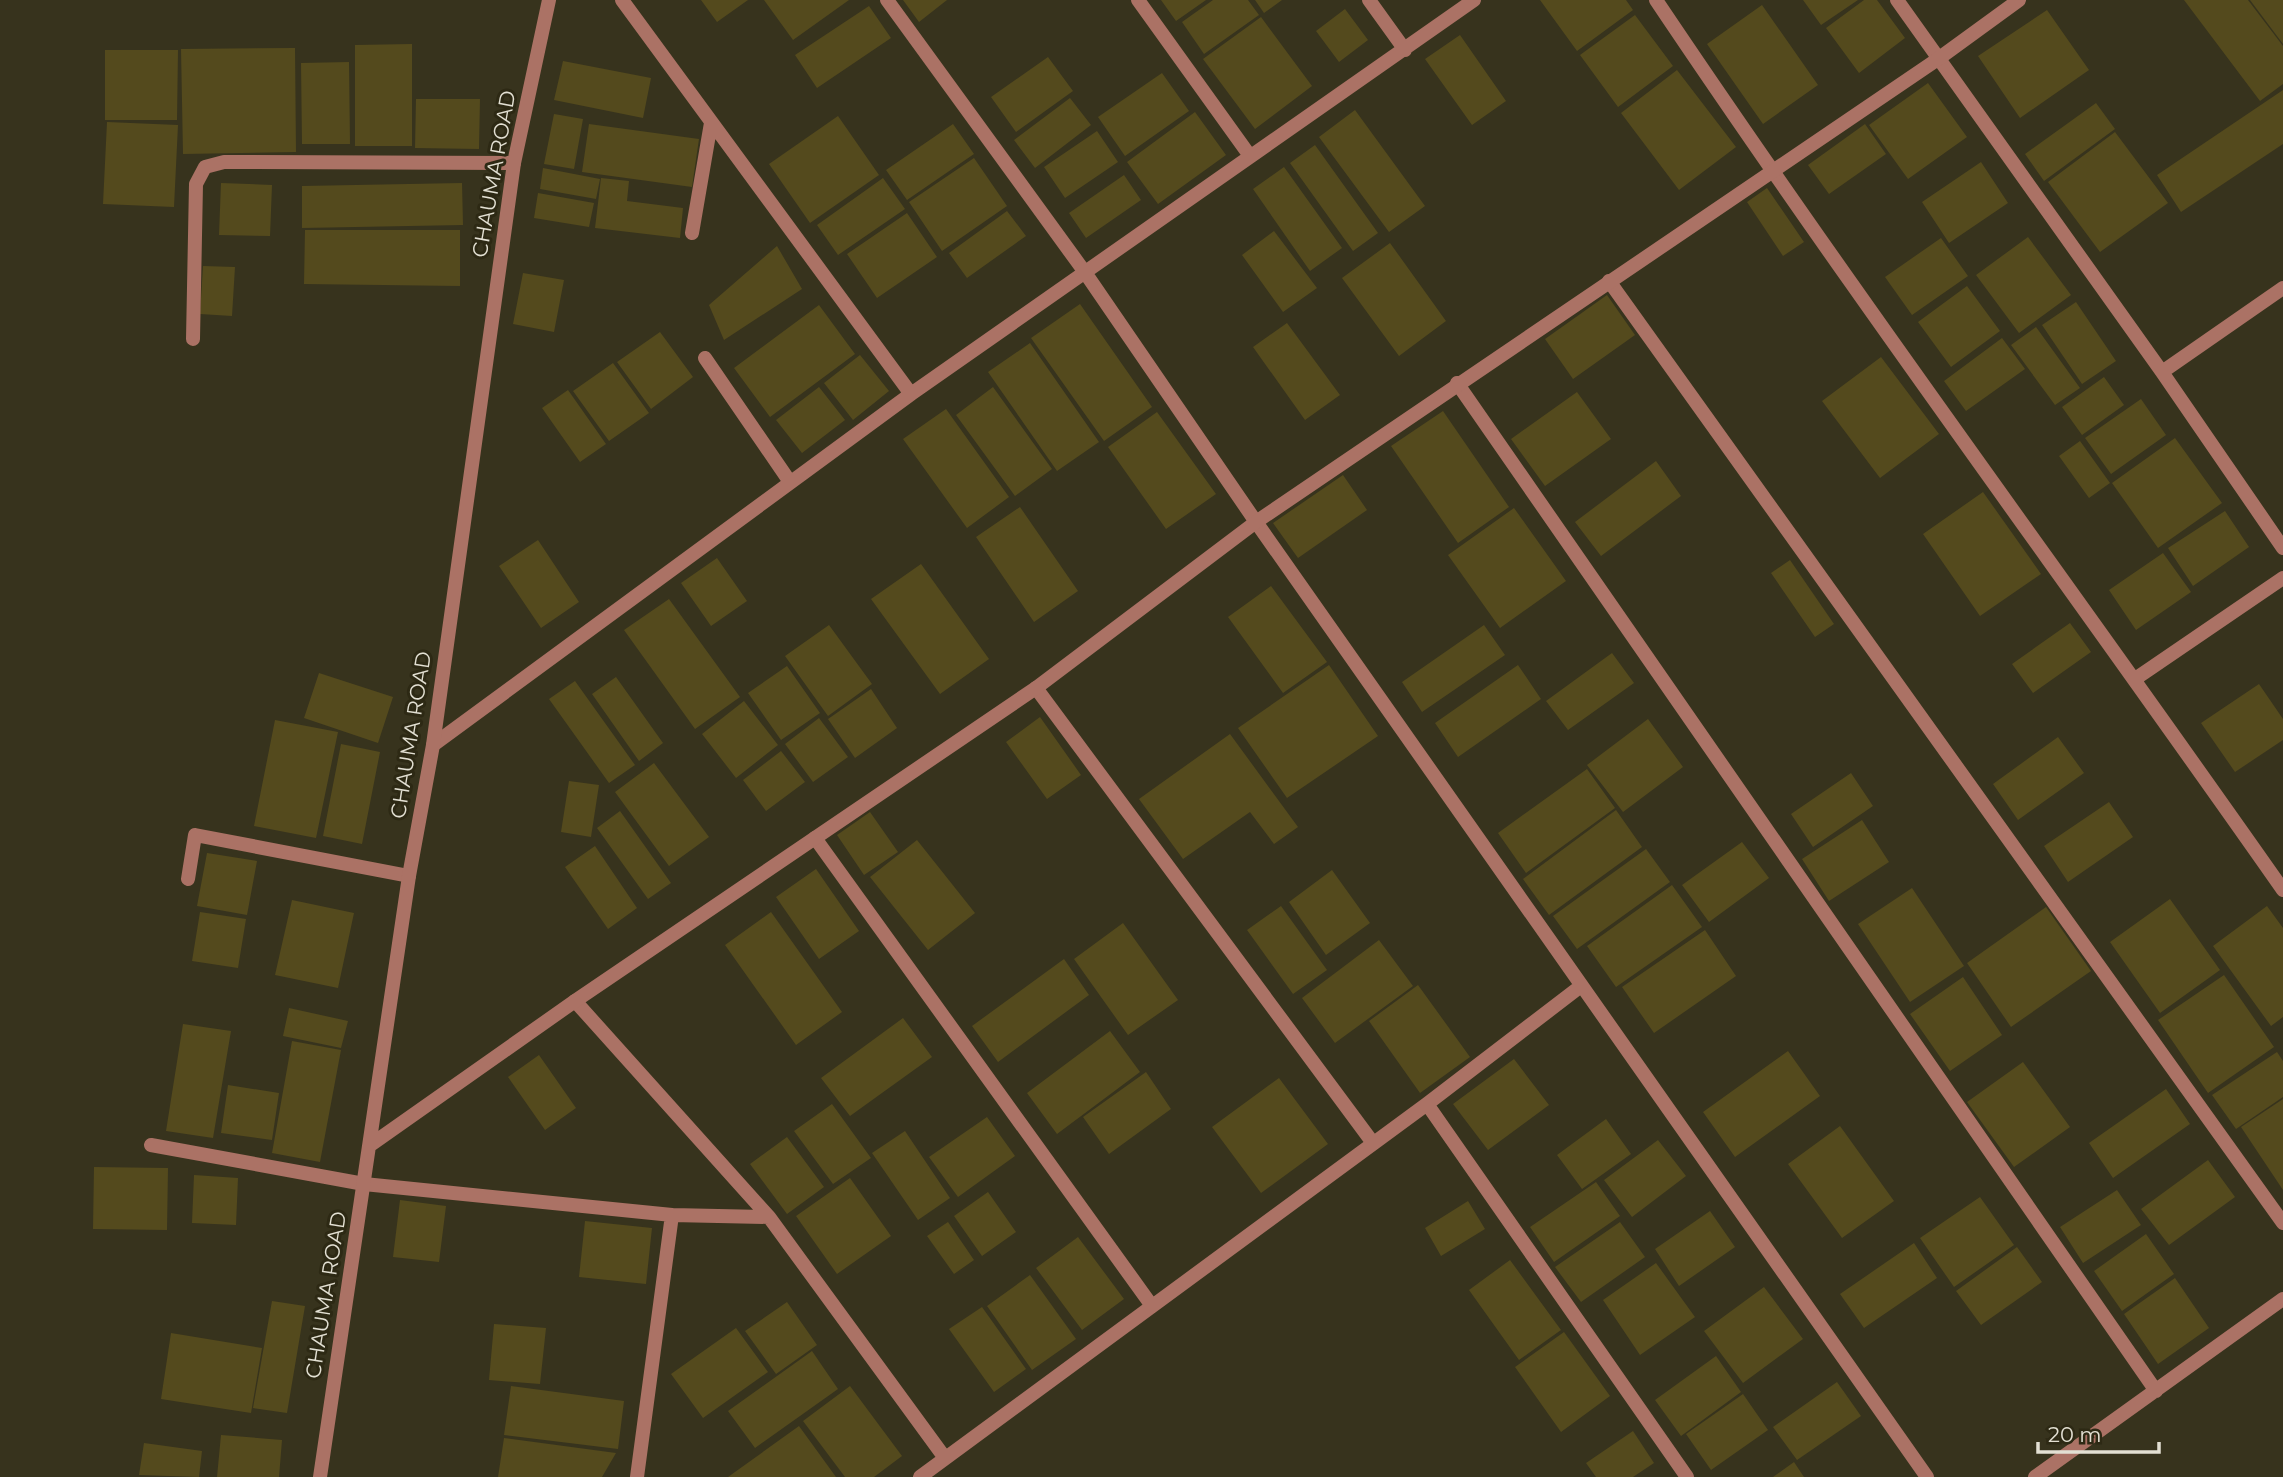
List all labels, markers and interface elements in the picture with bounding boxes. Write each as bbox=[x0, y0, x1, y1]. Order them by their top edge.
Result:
street label: CHAUMA ROAD bbox=[467, 89, 520, 259]
street label: CHAUMA ROAD bbox=[385, 650, 436, 820]
street label: CHAUMA ROAD bbox=[300, 1210, 351, 1380]
scale bar bbox=[2038, 1410, 2159, 1454]
text: 20 m bbox=[2048, 1422, 2102, 1447]

